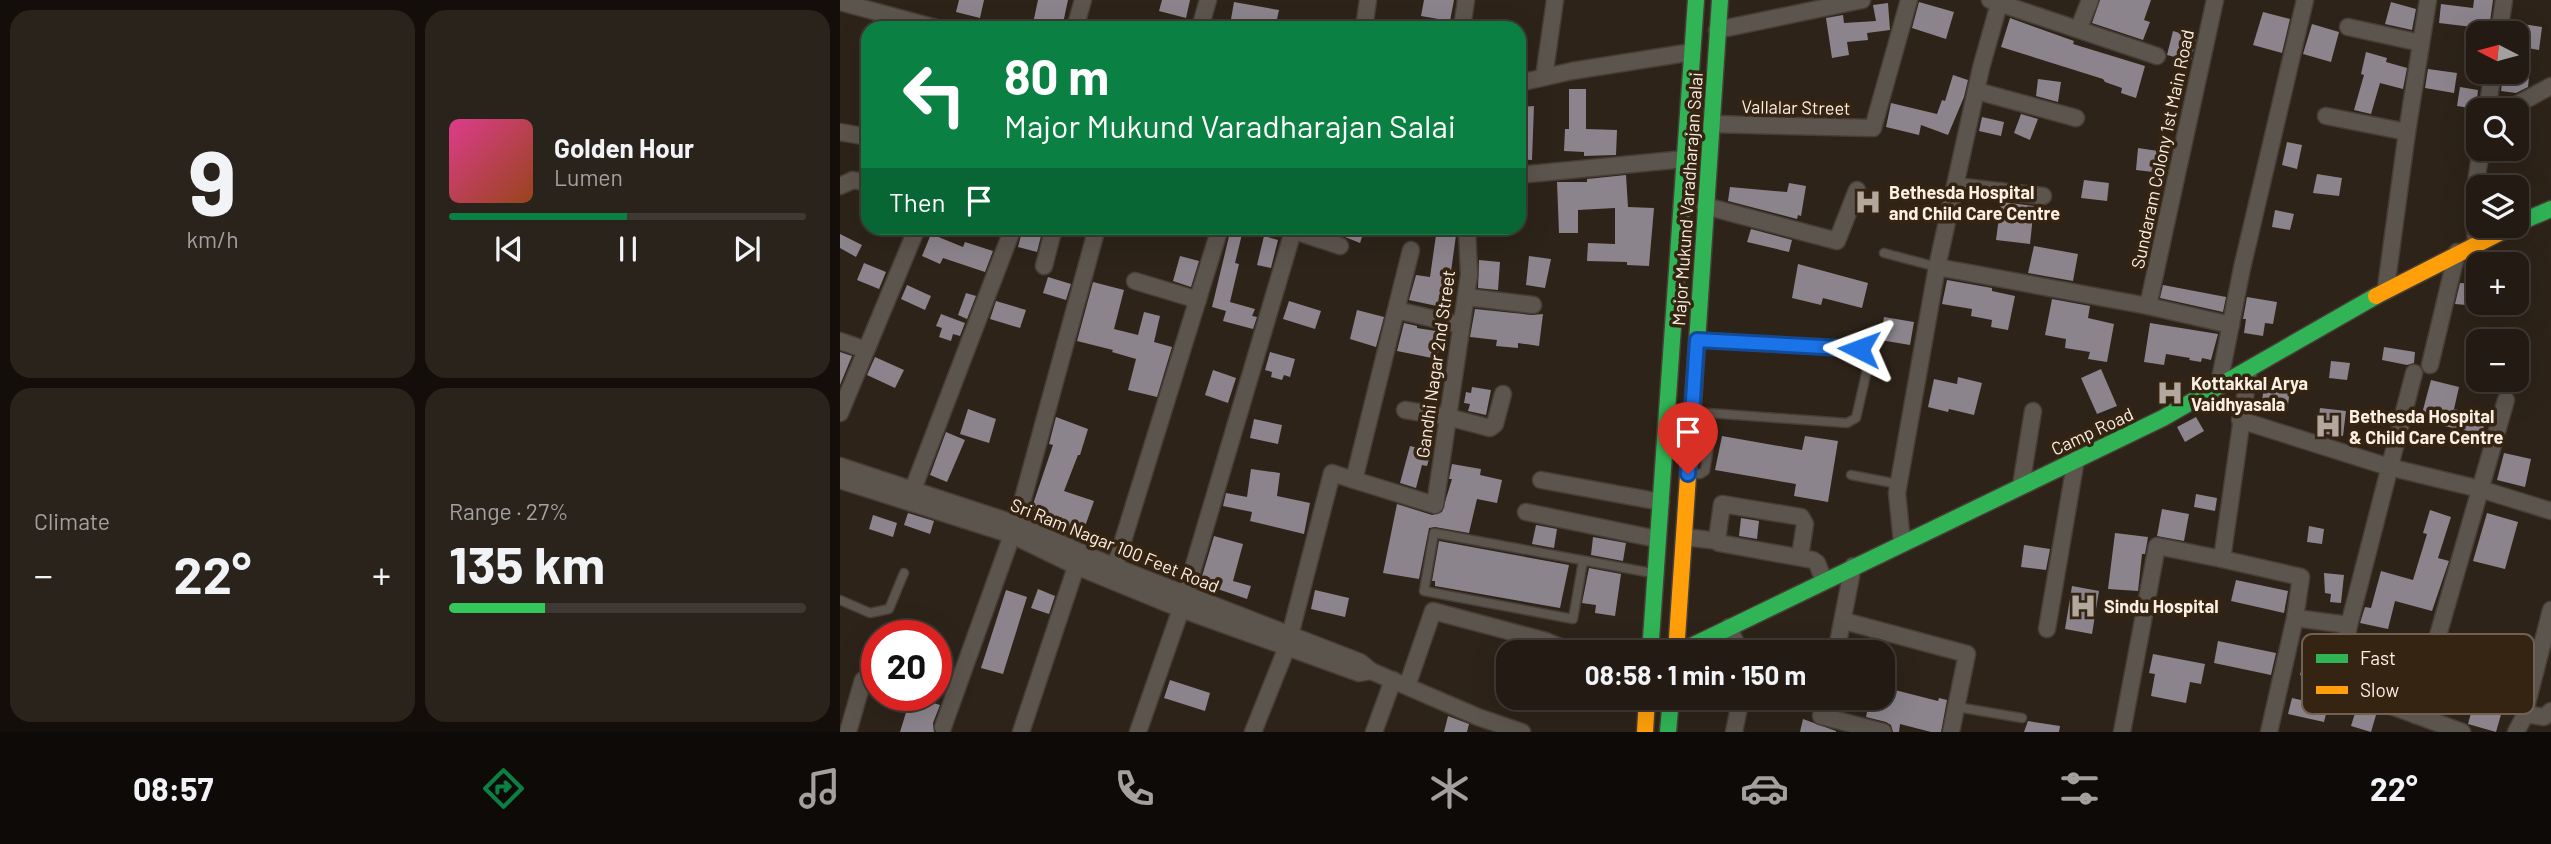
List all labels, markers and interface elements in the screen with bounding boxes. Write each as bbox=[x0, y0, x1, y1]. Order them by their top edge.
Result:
north arrow bbox=[2466, 21, 2529, 84]
map controls bbox=[2466, 21, 2529, 392]
street label: Sundaram Colony 1st Main Road bbox=[2126, 27, 2198, 271]
text: 80 m bbox=[1004, 46, 1109, 105]
icon: left bbox=[889, 49, 980, 140]
street label: Major Mukund Varadharajan Salai bbox=[1667, 71, 1707, 327]
street label: Vallalar Street bbox=[1741, 95, 1851, 119]
button: search bbox=[2466, 98, 2529, 161]
text: Major Mukund Varadharajan Salai bbox=[1004, 106, 1456, 144]
text: 9 bbox=[188, 125, 237, 234]
text: Golden Hour bbox=[554, 132, 694, 163]
text: Lumen bbox=[554, 163, 623, 191]
button: layers bbox=[2466, 175, 2529, 238]
place label: Bethesda Hospital and Child Care Centre bbox=[1889, 181, 2060, 224]
icon: arrive bbox=[960, 182, 998, 220]
text: Then bbox=[889, 186, 946, 217]
hospital icon: Bethesda Hospital and Child Care Centre bbox=[1853, 187, 1883, 217]
text: km/h bbox=[186, 225, 239, 253]
icon: previous bbox=[490, 230, 528, 268]
icon: pause bbox=[609, 230, 647, 268]
icon: next bbox=[728, 230, 766, 268]
button: + bbox=[2466, 252, 2529, 315]
street label: Gandhi Nagar 2nd Street bbox=[1411, 269, 1459, 459]
position arrow bbox=[1822, 312, 1896, 386]
button: − bbox=[2466, 329, 2529, 392]
place label: Kottakkal Arya Vaidhyasala bbox=[2191, 372, 2308, 415]
hospital icon: Kottakkal Arya Vaidhyasala bbox=[2155, 378, 2185, 408]
pin bbox=[1658, 402, 1718, 474]
street label: Camp Road bbox=[2047, 402, 2137, 460]
place label: Bethesda Hospital & Child Care Centre bbox=[2349, 405, 2503, 448]
hospital icon: Bethesda Hospital & Child Care Centre bbox=[2313, 411, 2343, 441]
icon: arrive bbox=[1669, 413, 1707, 451]
street label: Sri Ram Nagar 100 Feet Road bbox=[1007, 493, 1223, 597]
text: Range · 27% bbox=[449, 497, 569, 525]
text: Climate bbox=[34, 507, 110, 535]
text: 135 km bbox=[449, 532, 605, 594]
text: 22° bbox=[174, 542, 251, 604]
text: − bbox=[34, 551, 53, 597]
text: + bbox=[372, 551, 391, 597]
hospital icon: Sindu Hospital bbox=[2068, 591, 2098, 621]
place label: Sindu Hospital bbox=[2104, 595, 2219, 617]
speed limit sign: 20 bbox=[861, 620, 952, 711]
legend bbox=[2302, 634, 2534, 714]
text: Fast bbox=[2360, 646, 2396, 669]
text: 08:58 · 1 min · 150 m bbox=[1585, 659, 1806, 690]
text: Slow bbox=[2360, 678, 2399, 701]
icon: directions bbox=[479, 764, 528, 813]
icon: music bbox=[795, 764, 844, 813]
icon: phone bbox=[1110, 764, 1159, 813]
icon: climate bbox=[1425, 764, 1474, 813]
icon: car bbox=[1740, 764, 1789, 813]
icon: filters bbox=[2055, 764, 2104, 813]
text: 08:57 bbox=[133, 769, 213, 807]
text: 22° bbox=[2370, 769, 2418, 807]

